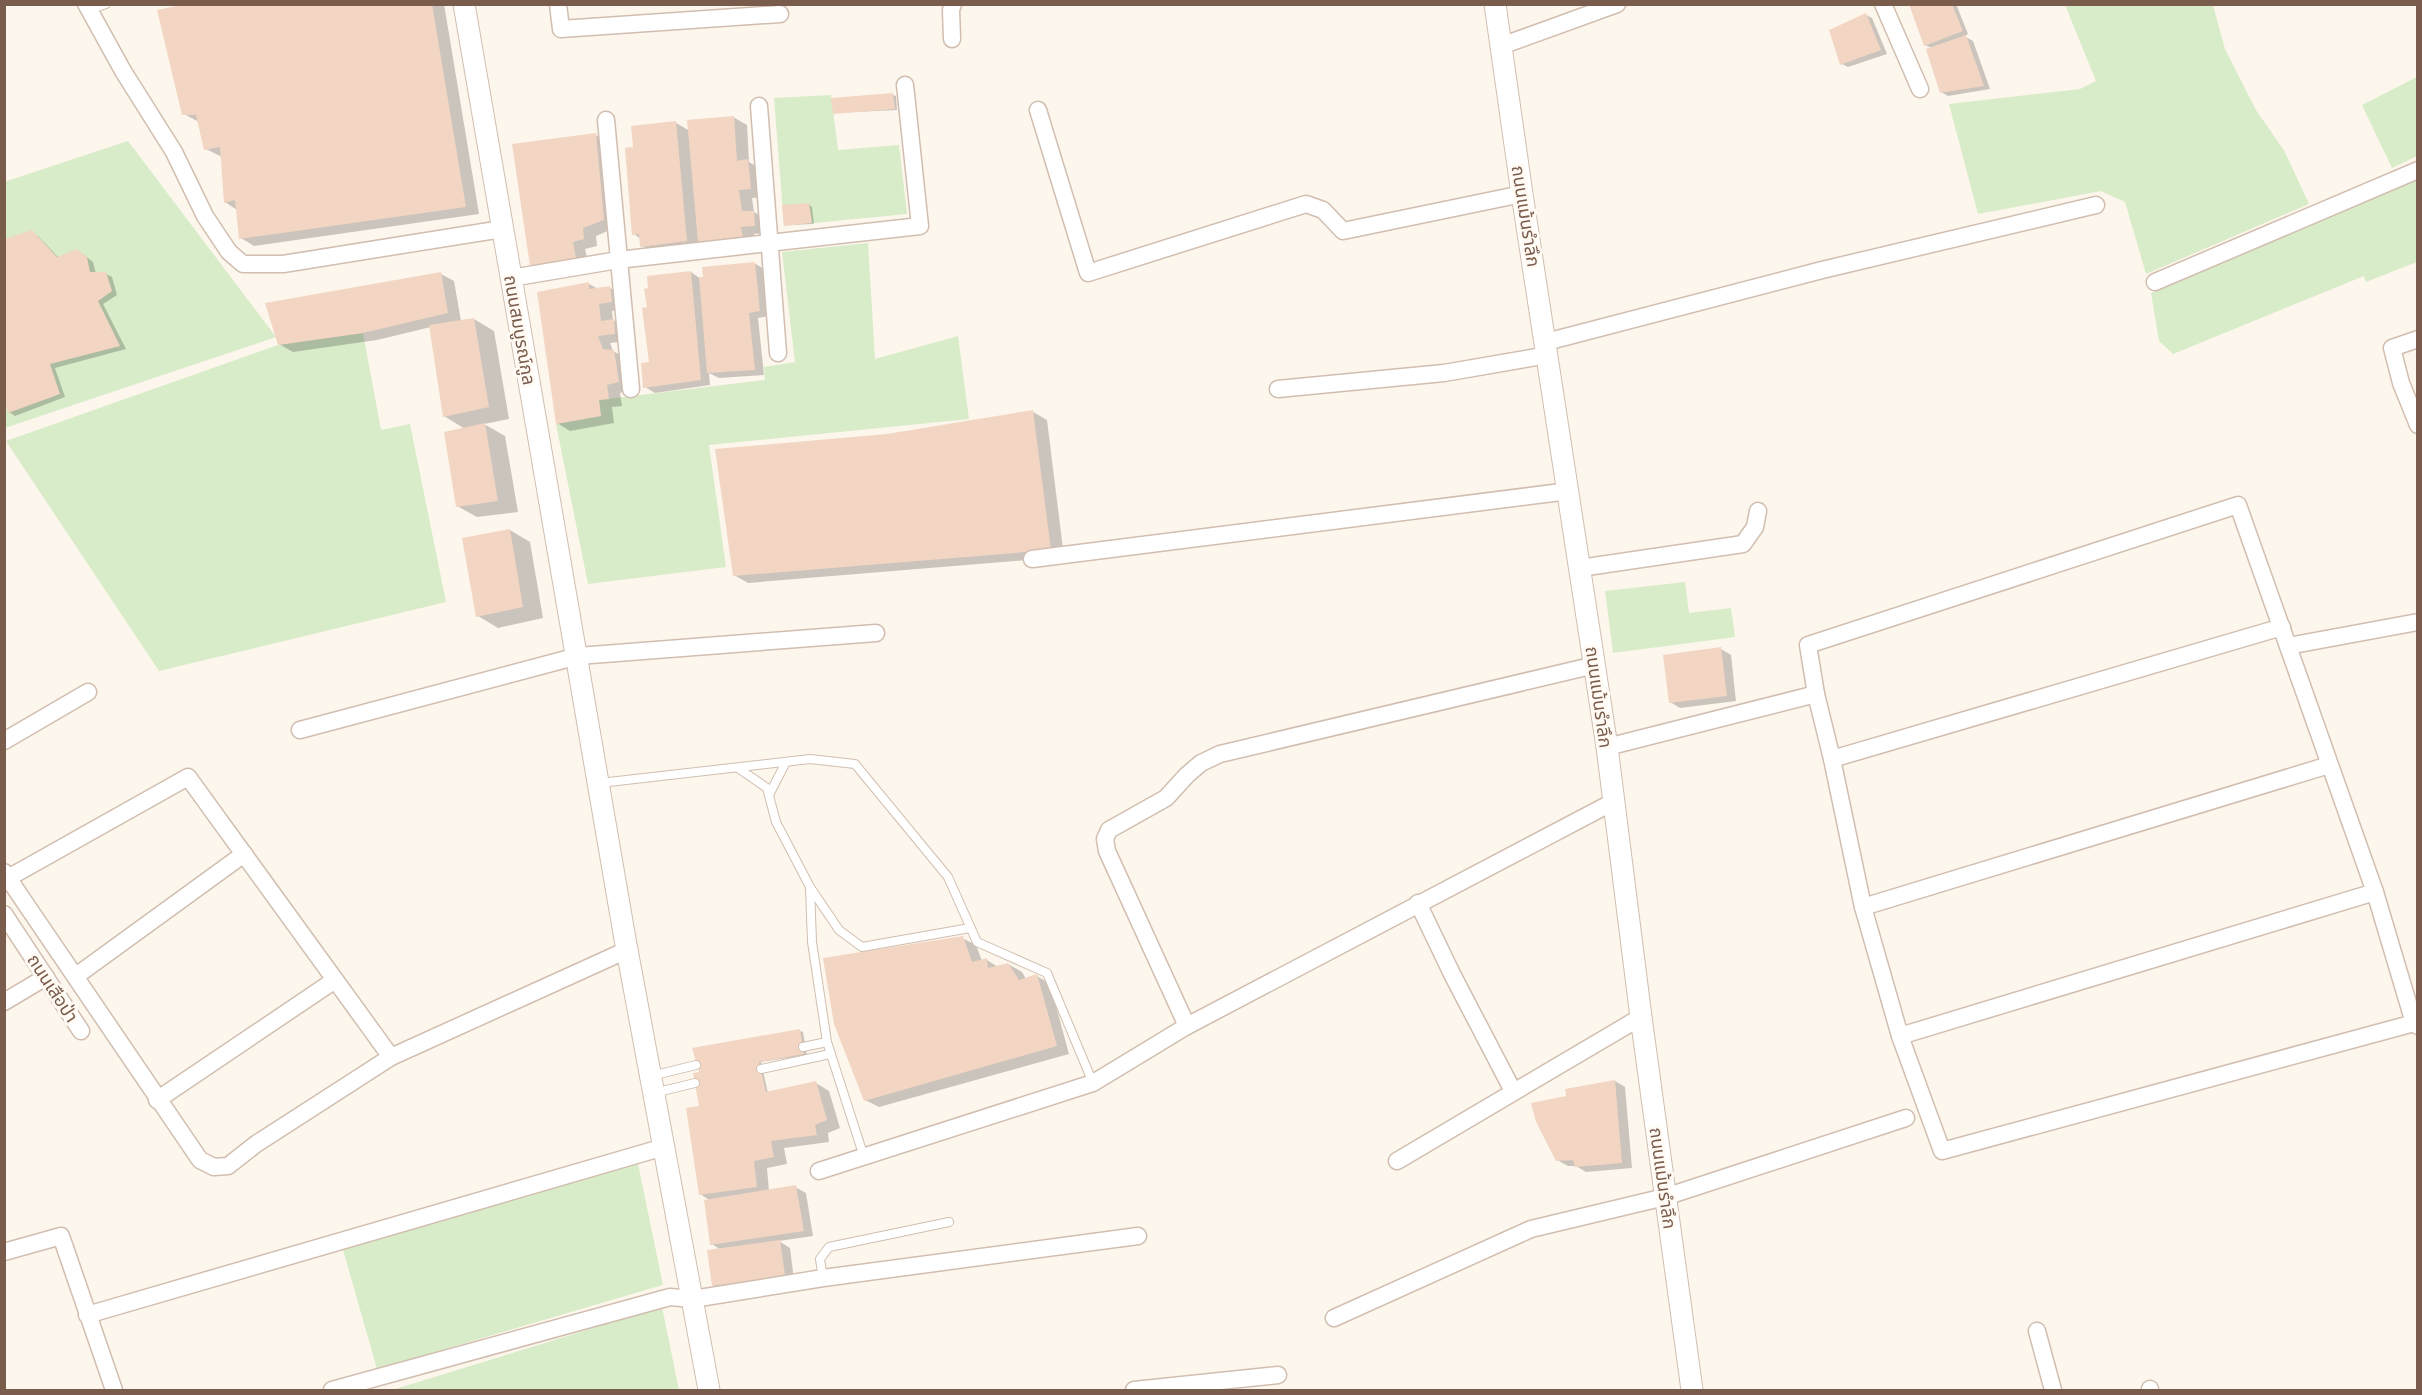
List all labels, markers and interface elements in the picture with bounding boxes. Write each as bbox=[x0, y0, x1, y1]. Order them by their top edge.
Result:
street label: ถนนแม้นรำลึก bbox=[1508, 164, 1544, 268]
street label: ถนนสมบูรณ์กูล bbox=[498, 273, 540, 387]
street label: ถนนแม้นรำลึก bbox=[1581, 645, 1617, 749]
street label: ถนนเสือป่า bbox=[23, 950, 83, 1026]
street label: ถนนแม้นรำลึก bbox=[1645, 1126, 1681, 1230]

